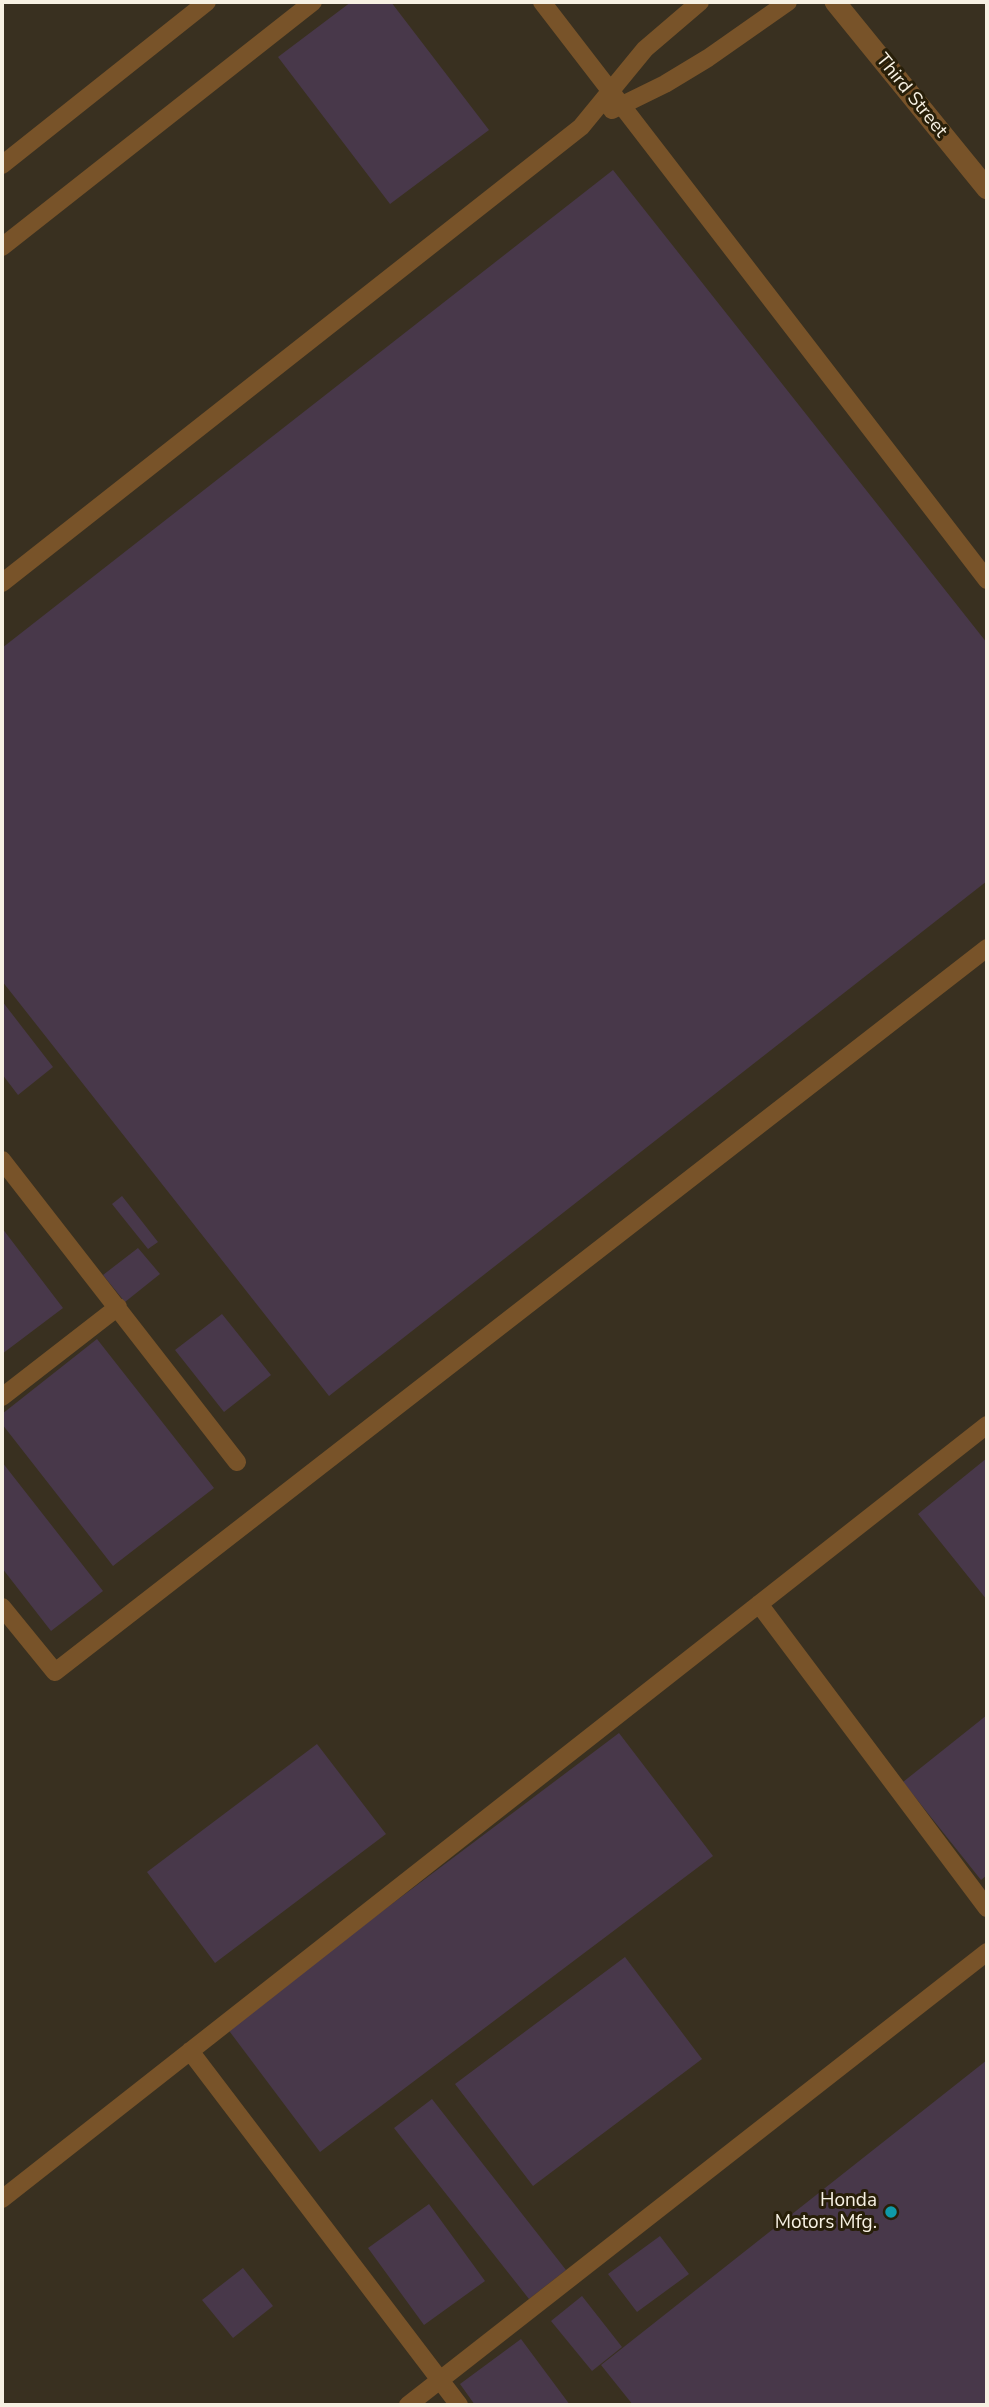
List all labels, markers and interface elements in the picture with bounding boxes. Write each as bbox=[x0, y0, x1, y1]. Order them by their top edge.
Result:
street label: Third Street bbox=[870, 50, 952, 142]
place label: Honda Motors Mfg. bbox=[775, 2190, 877, 2234]
marker: Honda Motors Mfg. bbox=[883, 2204, 899, 2220]

